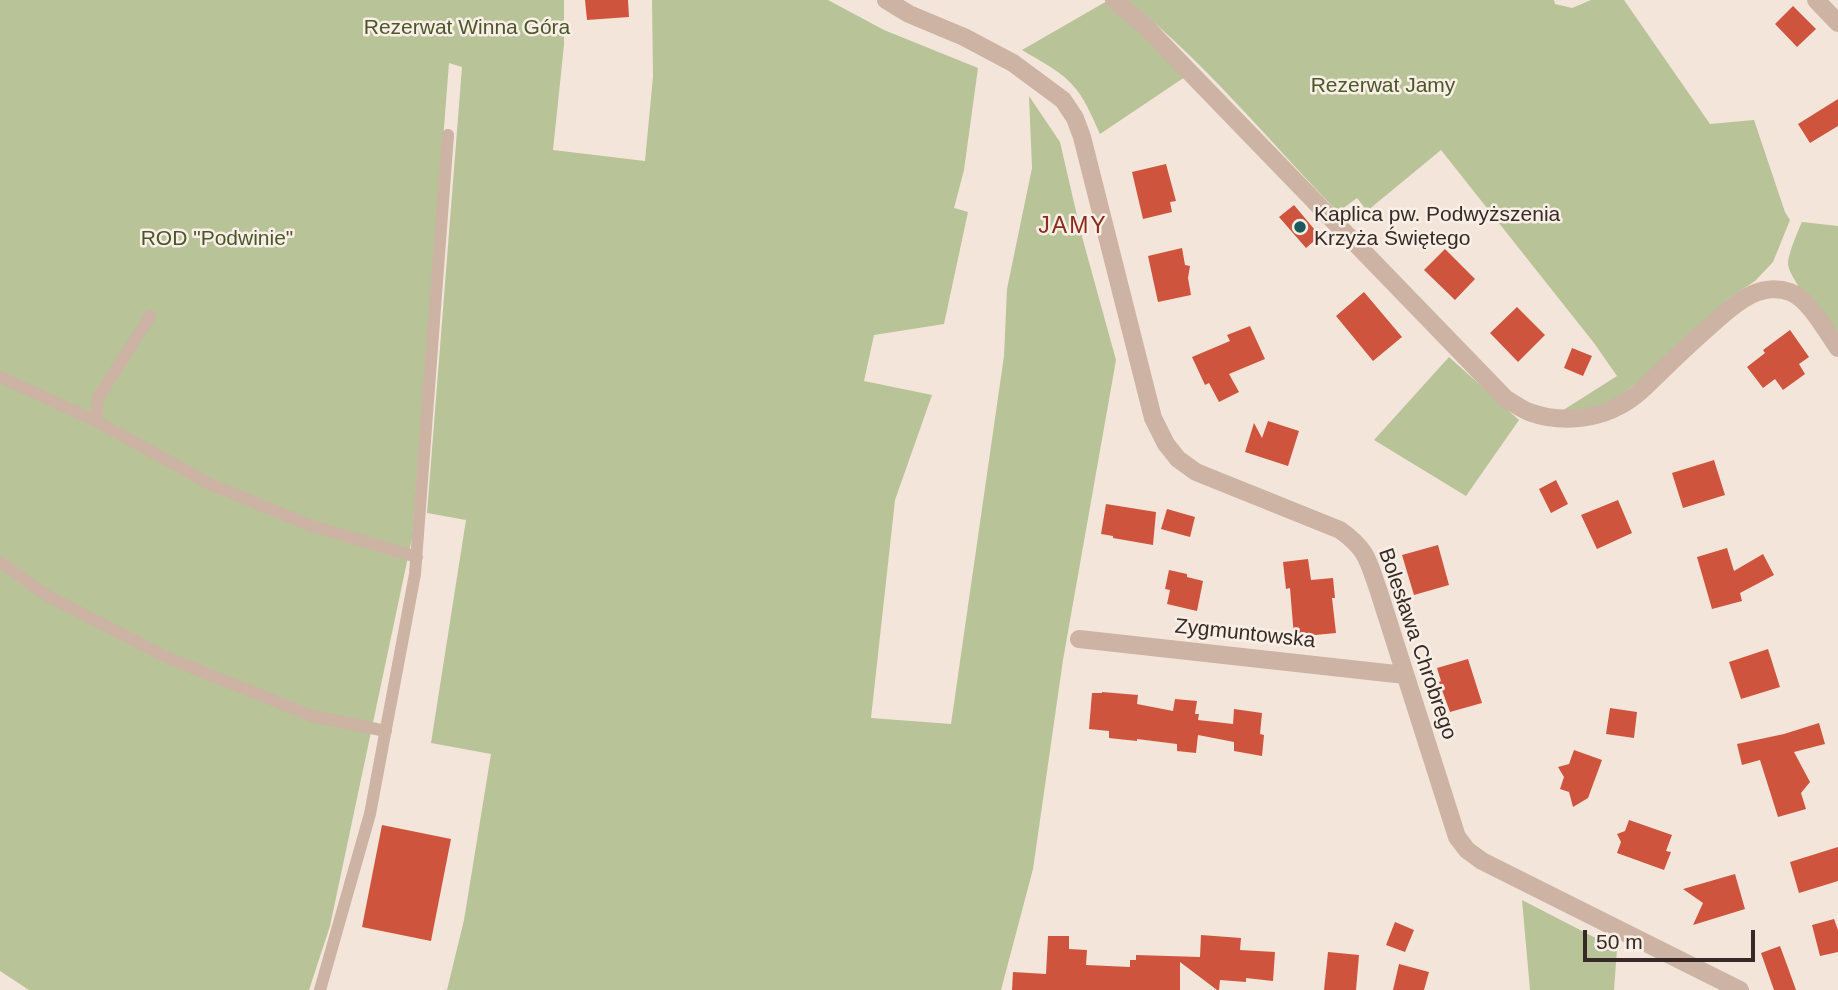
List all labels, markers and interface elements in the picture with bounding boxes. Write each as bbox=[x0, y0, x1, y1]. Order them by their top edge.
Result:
park label: Rezerwat Winna Góra bbox=[364, 15, 570, 41]
park label: Rezerwat Jamy bbox=[1311, 73, 1455, 99]
place label: Kaplica pw. Podwyższenia Krzyża Świętego bbox=[1314, 202, 1560, 252]
district label: JAMY bbox=[1039, 213, 1107, 241]
marker: Kaplica pw. Podwyższenia Krzyża Świętego bbox=[1292, 219, 1308, 235]
park label: ROD "Podwinie" bbox=[141, 226, 293, 252]
street label: Bolesława Chrobrego bbox=[1372, 545, 1462, 743]
street label: Zygmuntowska bbox=[1173, 614, 1317, 654]
scale bar bbox=[1586, 916, 1758, 960]
text: 50 m bbox=[1596, 930, 1643, 953]

